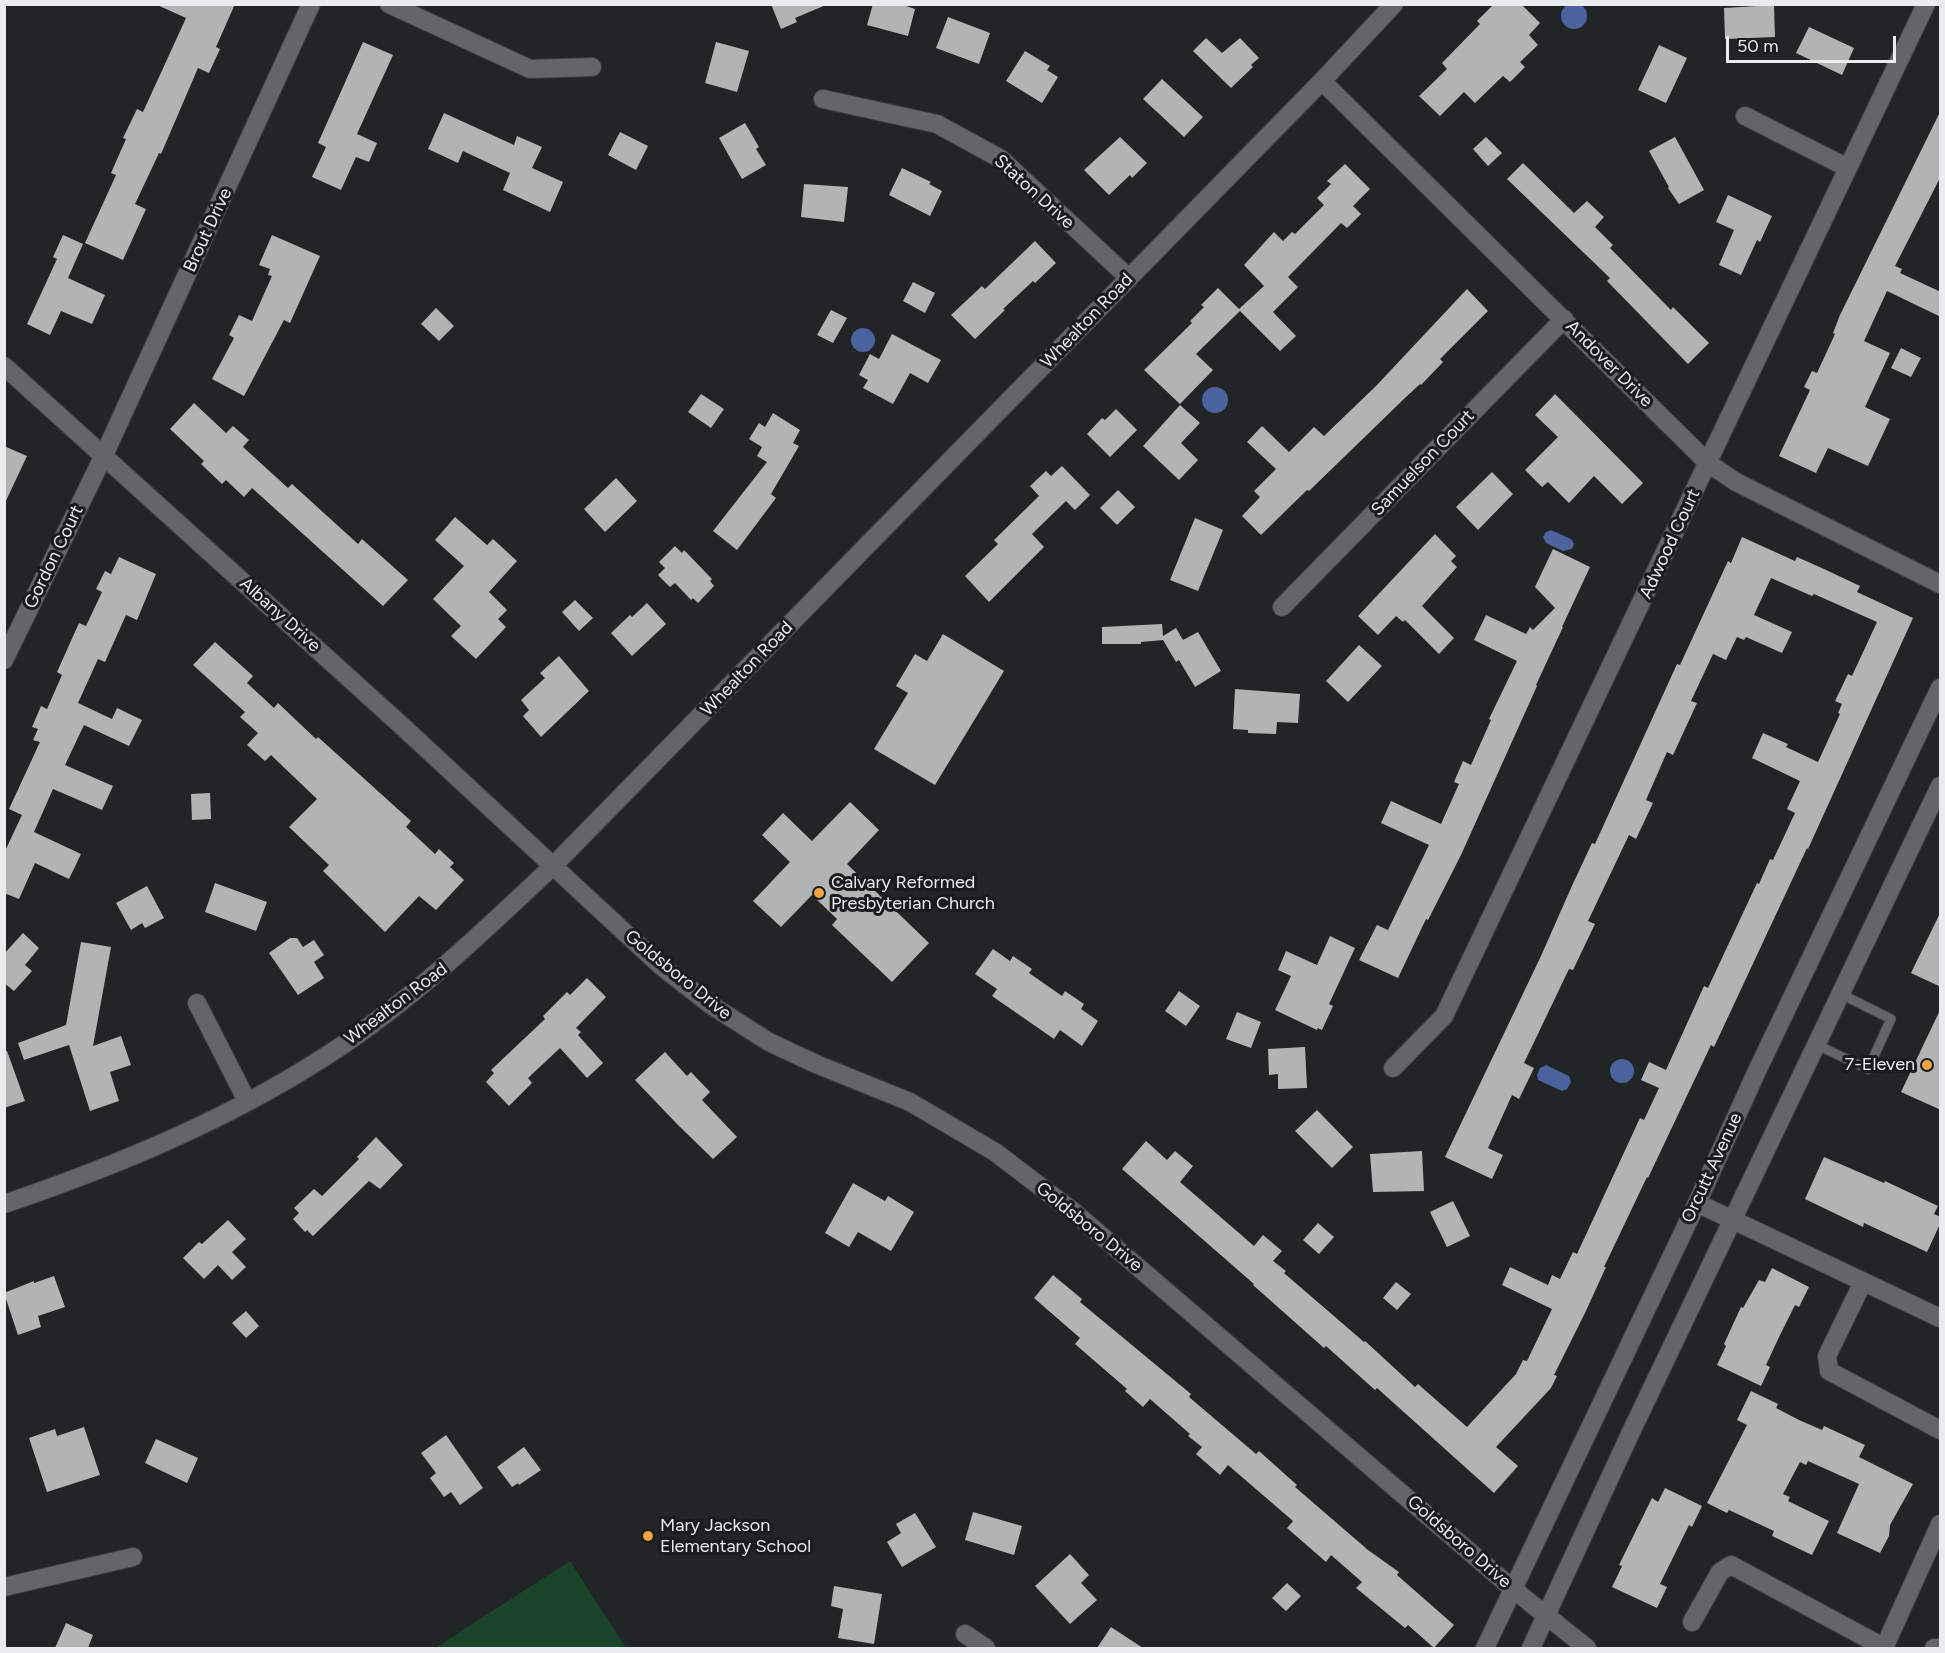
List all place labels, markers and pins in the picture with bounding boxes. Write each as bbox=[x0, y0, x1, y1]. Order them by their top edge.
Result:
place label: Calvary Reformed Presbyterian Church bbox=[831, 872, 995, 914]
marker: Calvary Reformed Presbyterian Church bbox=[812, 886, 826, 900]
place label: 7-Eleven bbox=[1845, 1054, 1915, 1076]
marker: 7-Eleven bbox=[1920, 1058, 1934, 1072]
place label: Mary Jackson Elementary School bbox=[660, 1515, 811, 1558]
marker: Mary Jackson Elementary School bbox=[641, 1529, 655, 1543]

